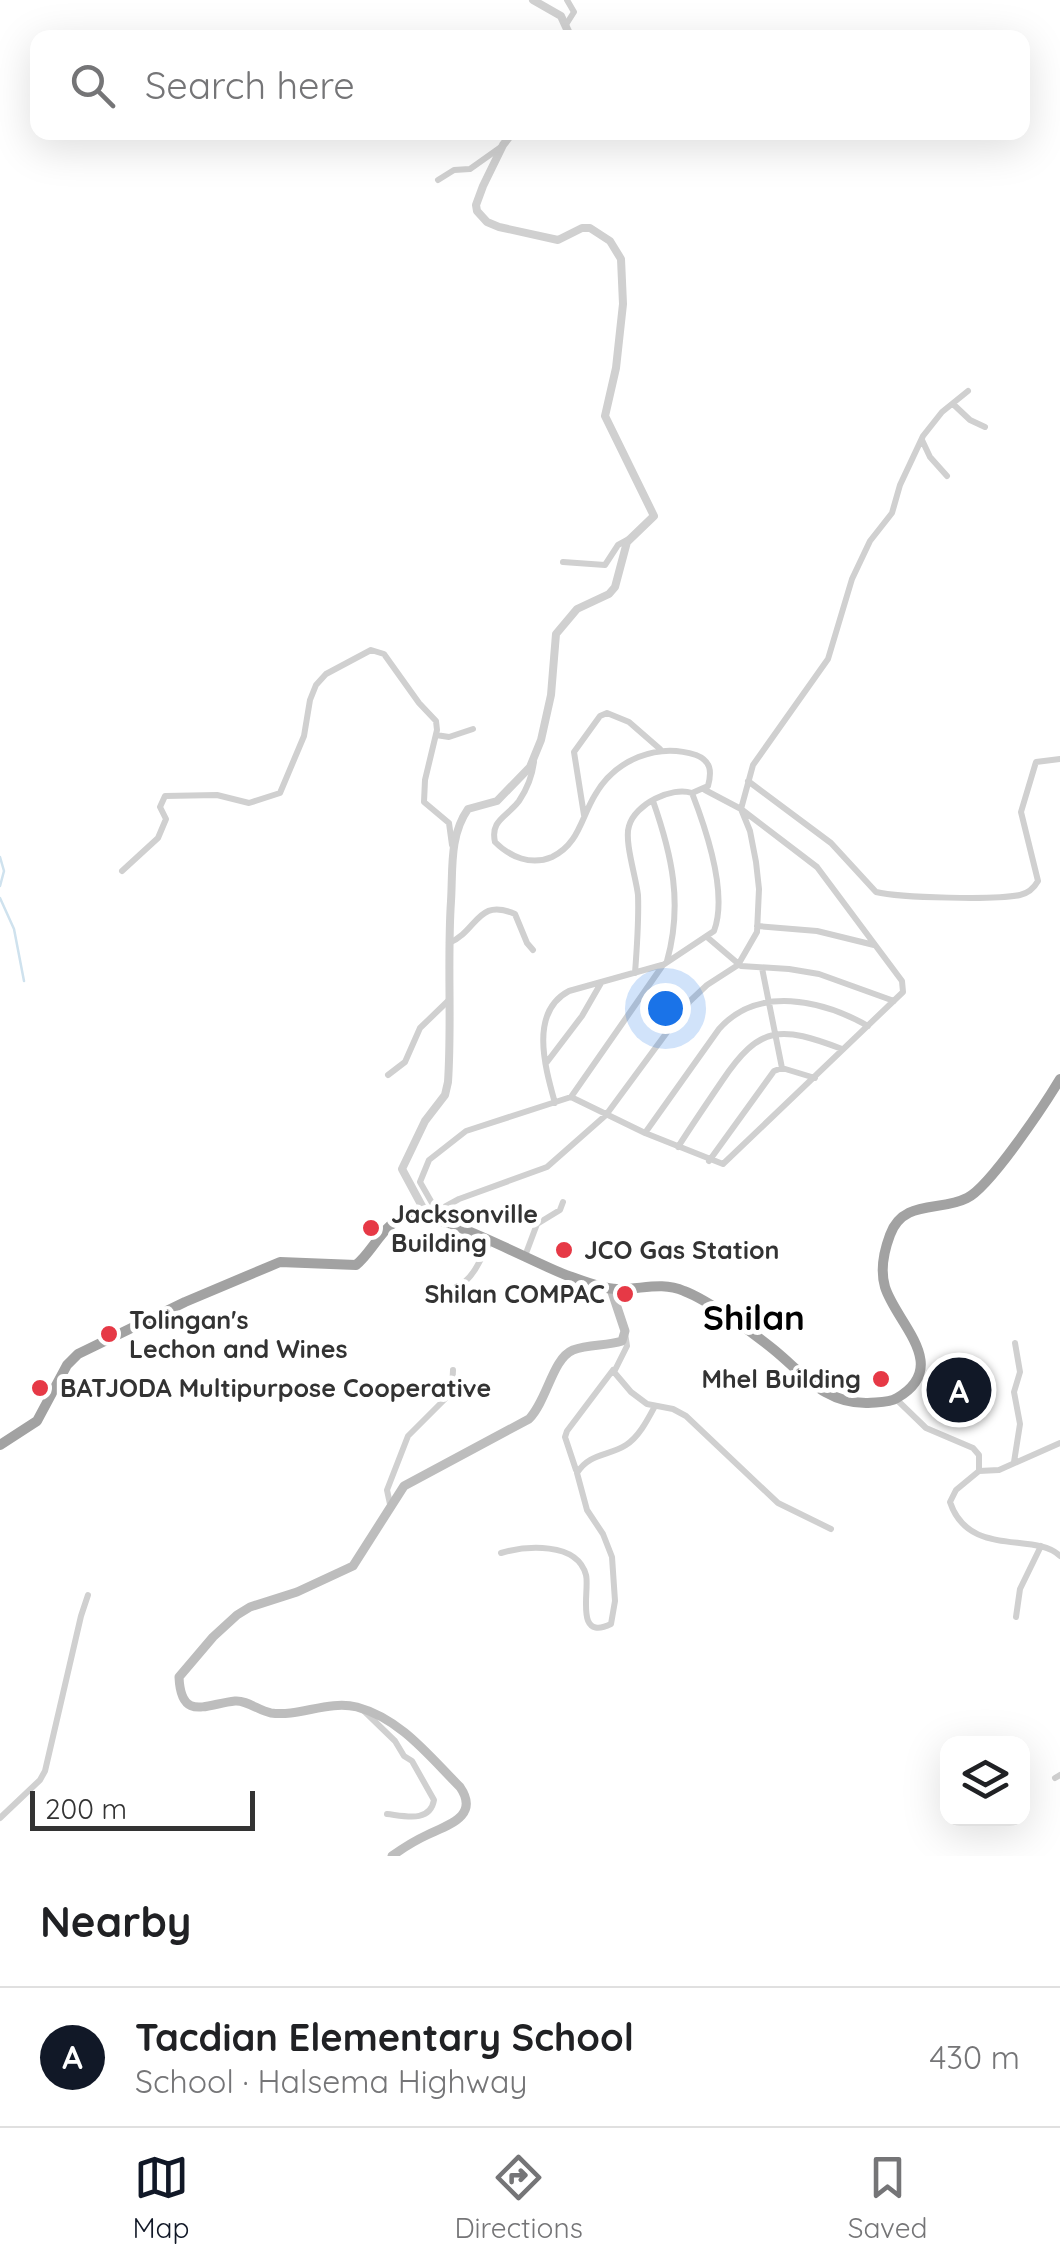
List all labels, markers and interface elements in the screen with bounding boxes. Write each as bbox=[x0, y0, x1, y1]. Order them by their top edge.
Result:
search box bbox=[30, 30, 1030, 140]
icon: search bbox=[65, 58, 120, 113]
text: Search here bbox=[145, 61, 355, 109]
your location bbox=[640, 983, 691, 1034]
place label: Jacksonville Building bbox=[391, 1198, 538, 1258]
marker: Jacksonville Building bbox=[360, 1217, 382, 1239]
place label: JCO Gas Station bbox=[584, 1234, 779, 1265]
marker: JCO Gas Station bbox=[553, 1239, 575, 1261]
place label: Shilan COMPAC bbox=[424, 1278, 605, 1309]
marker: Shilan COMPAC bbox=[614, 1283, 636, 1305]
district label: Shilan bbox=[703, 1295, 805, 1339]
place label: Tolingan's Lechon and Wines bbox=[129, 1304, 347, 1364]
marker: Tolingan's Lechon and Wines bbox=[98, 1323, 120, 1345]
pin: A bbox=[926, 1352, 992, 1428]
place label: Mhel Building bbox=[701, 1363, 861, 1394]
marker: Mhel Building bbox=[870, 1368, 892, 1390]
place label: BATJODA Multipurpose Cooperative bbox=[60, 1372, 491, 1403]
marker: BATJODA Multipurpose Cooperative bbox=[29, 1377, 51, 1399]
map controls bbox=[940, 1736, 1030, 1826]
button: layers bbox=[940, 1736, 1030, 1826]
scale bar bbox=[30, 1786, 255, 1830]
text: 200 m bbox=[45, 1791, 127, 1826]
text: Nearby bbox=[40, 1895, 191, 1948]
text: Tacdian Elementary School bbox=[135, 2013, 634, 2061]
text: A bbox=[62, 2037, 83, 2077]
text: 430 m bbox=[929, 2037, 1020, 2077]
text: School · Halsema Highway bbox=[135, 2061, 527, 2101]
tab: Map bbox=[132, 2150, 190, 2245]
tab: Directions bbox=[454, 2150, 583, 2245]
tab: Saved bbox=[848, 2150, 928, 2245]

